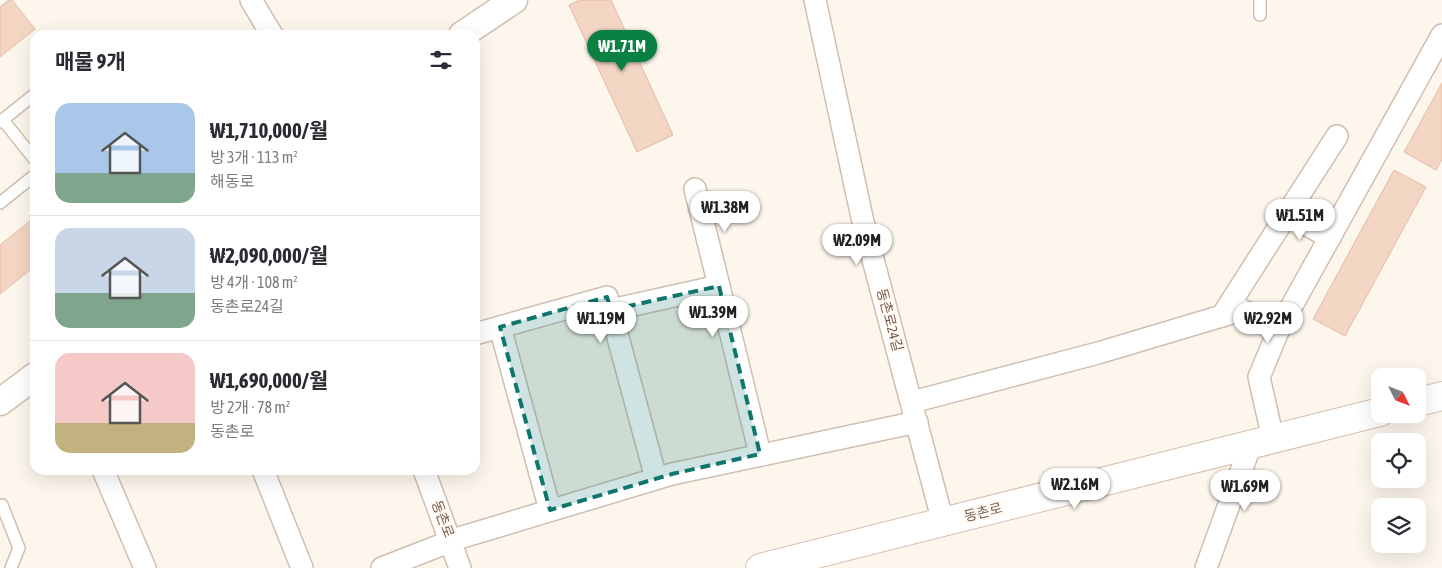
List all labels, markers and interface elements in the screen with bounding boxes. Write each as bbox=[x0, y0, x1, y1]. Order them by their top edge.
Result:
pin: ₩1.71M bbox=[581, 30, 663, 72]
text: ₩1.71M bbox=[598, 37, 646, 55]
icon: filters bbox=[427, 46, 455, 74]
text: 매물 9개 bbox=[55, 49, 126, 73]
text: ₩1,710,000/월 bbox=[210, 118, 328, 142]
icon: home bbox=[95, 123, 155, 183]
text: 방 3개 · 113 m² bbox=[210, 148, 298, 166]
text: 해동로 bbox=[210, 172, 254, 190]
pin: ₩1.38M bbox=[684, 190, 766, 233]
text: ₩1.38M bbox=[701, 198, 749, 216]
pin: ₩1.51M bbox=[1259, 198, 1341, 241]
text: ₩1.51M bbox=[1276, 206, 1324, 224]
pin: ₩2.09M bbox=[816, 224, 898, 266]
text: ₩2.09M bbox=[833, 231, 881, 249]
text: ₩2,090,000/월 bbox=[210, 243, 328, 267]
icon: home bbox=[95, 248, 155, 308]
text: 방 4개 · 108 m² bbox=[210, 273, 298, 291]
street label: 동촌로24길 bbox=[874, 287, 906, 353]
pin: ₩1.39M bbox=[672, 296, 754, 338]
text: 동촌로24길 bbox=[210, 297, 284, 315]
pin: ₩1.19M bbox=[560, 302, 642, 344]
pin: ₩2.92M bbox=[1227, 302, 1309, 344]
text: ₩1.39M bbox=[689, 303, 737, 321]
text: ₩1.19M bbox=[577, 309, 625, 327]
text: ₩2.92M bbox=[1244, 309, 1292, 327]
text: ₩1,690,000/월 bbox=[210, 368, 328, 392]
north arrow bbox=[1371, 368, 1426, 422]
map controls bbox=[1371, 368, 1426, 553]
icon: home bbox=[95, 373, 155, 433]
text: 방 2개 · 78 m² bbox=[210, 398, 290, 416]
text: 동촌로 bbox=[210, 422, 254, 440]
button: locate bbox=[1371, 433, 1426, 488]
pin: ₩2.16M bbox=[1034, 468, 1116, 510]
pin: ₩1.69M bbox=[1204, 470, 1286, 512]
text: ₩2.16M bbox=[1051, 475, 1099, 493]
text: ₩1.69M bbox=[1221, 477, 1269, 495]
street label: 동촌로 bbox=[429, 498, 457, 540]
button: layers bbox=[1371, 498, 1426, 553]
street label: 동촌로 bbox=[962, 500, 1004, 524]

